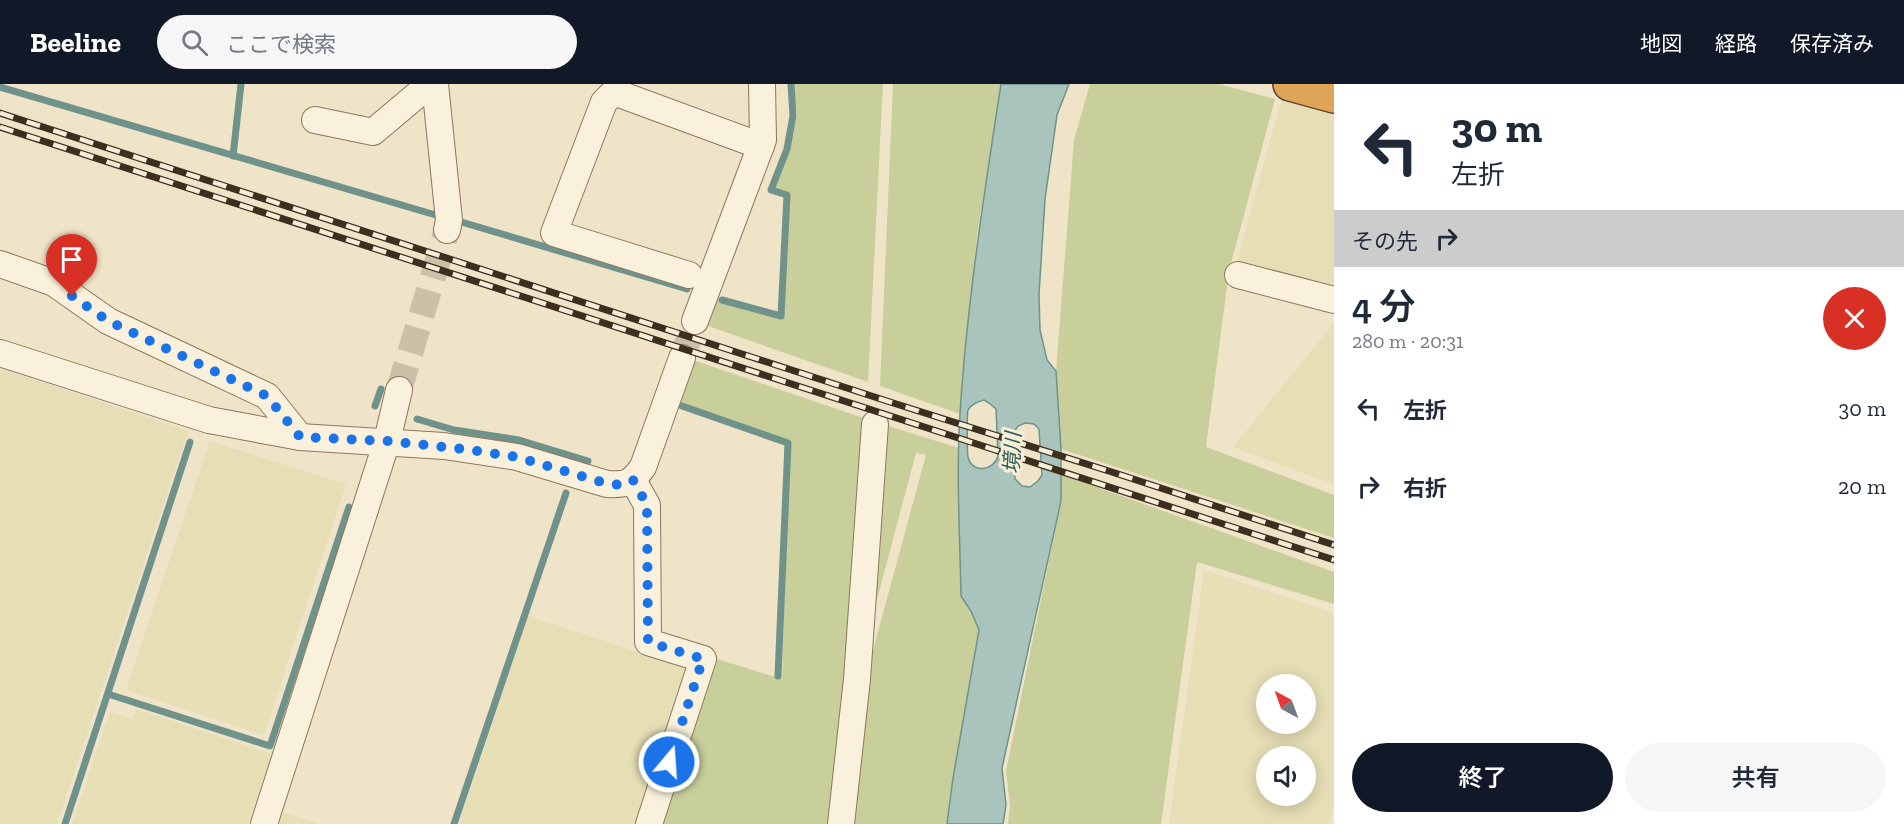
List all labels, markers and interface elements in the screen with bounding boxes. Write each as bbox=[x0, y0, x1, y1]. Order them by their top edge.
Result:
search box bbox=[157, 15, 577, 69]
text: Beeline bbox=[30, 26, 121, 59]
icon: search bbox=[178, 26, 211, 59]
text: ここで検索 bbox=[226, 31, 336, 58]
text: 地図 bbox=[1640, 31, 1682, 56]
text: 経路 bbox=[1715, 31, 1757, 56]
text: 保存済み bbox=[1790, 31, 1874, 56]
text: 30 m bbox=[1451, 102, 1542, 153]
icon: left bbox=[1352, 108, 1430, 186]
text: 左折 bbox=[1451, 159, 1505, 191]
icon: right bbox=[1430, 222, 1463, 255]
text: その先 bbox=[1352, 228, 1418, 255]
pin bbox=[46, 234, 97, 296]
icon: arrive bbox=[55, 243, 88, 276]
text: 4 分 bbox=[1352, 285, 1415, 328]
button: close bbox=[1823, 287, 1886, 350]
text: 280 m · 20:31 bbox=[1352, 329, 1464, 353]
icon: left bbox=[1352, 392, 1385, 425]
text: 30 m bbox=[1839, 395, 1886, 422]
text: 左折 bbox=[1403, 397, 1447, 424]
water label: 境川 bbox=[998, 429, 1026, 475]
icon: right bbox=[1352, 470, 1385, 503]
text: 20 m bbox=[1838, 473, 1886, 500]
text: 右折 bbox=[1403, 475, 1447, 502]
north arrow bbox=[1256, 674, 1316, 734]
map controls bbox=[1256, 674, 1316, 806]
position arrow bbox=[637, 730, 701, 794]
button: 終了 bbox=[1352, 743, 1613, 812]
button: 共有 bbox=[1625, 743, 1886, 812]
button: sound bbox=[1256, 746, 1316, 806]

